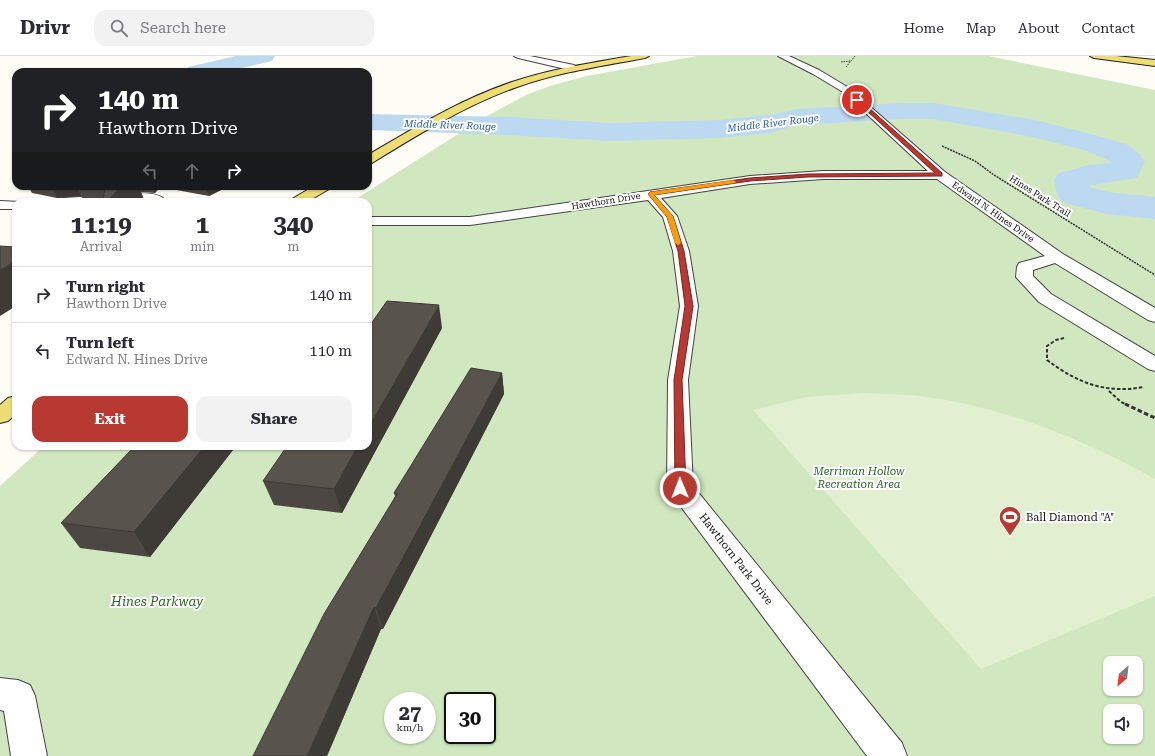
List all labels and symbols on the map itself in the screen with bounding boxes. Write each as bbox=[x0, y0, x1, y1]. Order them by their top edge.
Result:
pin bbox=[840, 83, 874, 117]
water label: Middle River Rouge bbox=[726, 112, 819, 134]
water label: Middle River Rouge bbox=[403, 118, 496, 132]
street label: Hines Park Trail bbox=[1008, 173, 1072, 219]
street label: Edward N. Hines Drive bbox=[950, 180, 1036, 244]
street label: Hawthorn Drive bbox=[571, 191, 641, 211]
park label: Merriman Hollow Recreation Area bbox=[812, 465, 905, 491]
position arrow bbox=[659, 467, 701, 509]
sports icon: Ball Diamond "A" bbox=[997, 504, 1023, 537]
street label: Hawthorn Park Drive bbox=[696, 511, 776, 607]
place label: Ball Diamond "A" bbox=[1026, 511, 1114, 524]
park label: Hines Parkway bbox=[110, 594, 203, 609]
north arrow bbox=[1103, 656, 1143, 696]
speed limit sign: 30 bbox=[444, 692, 496, 744]

